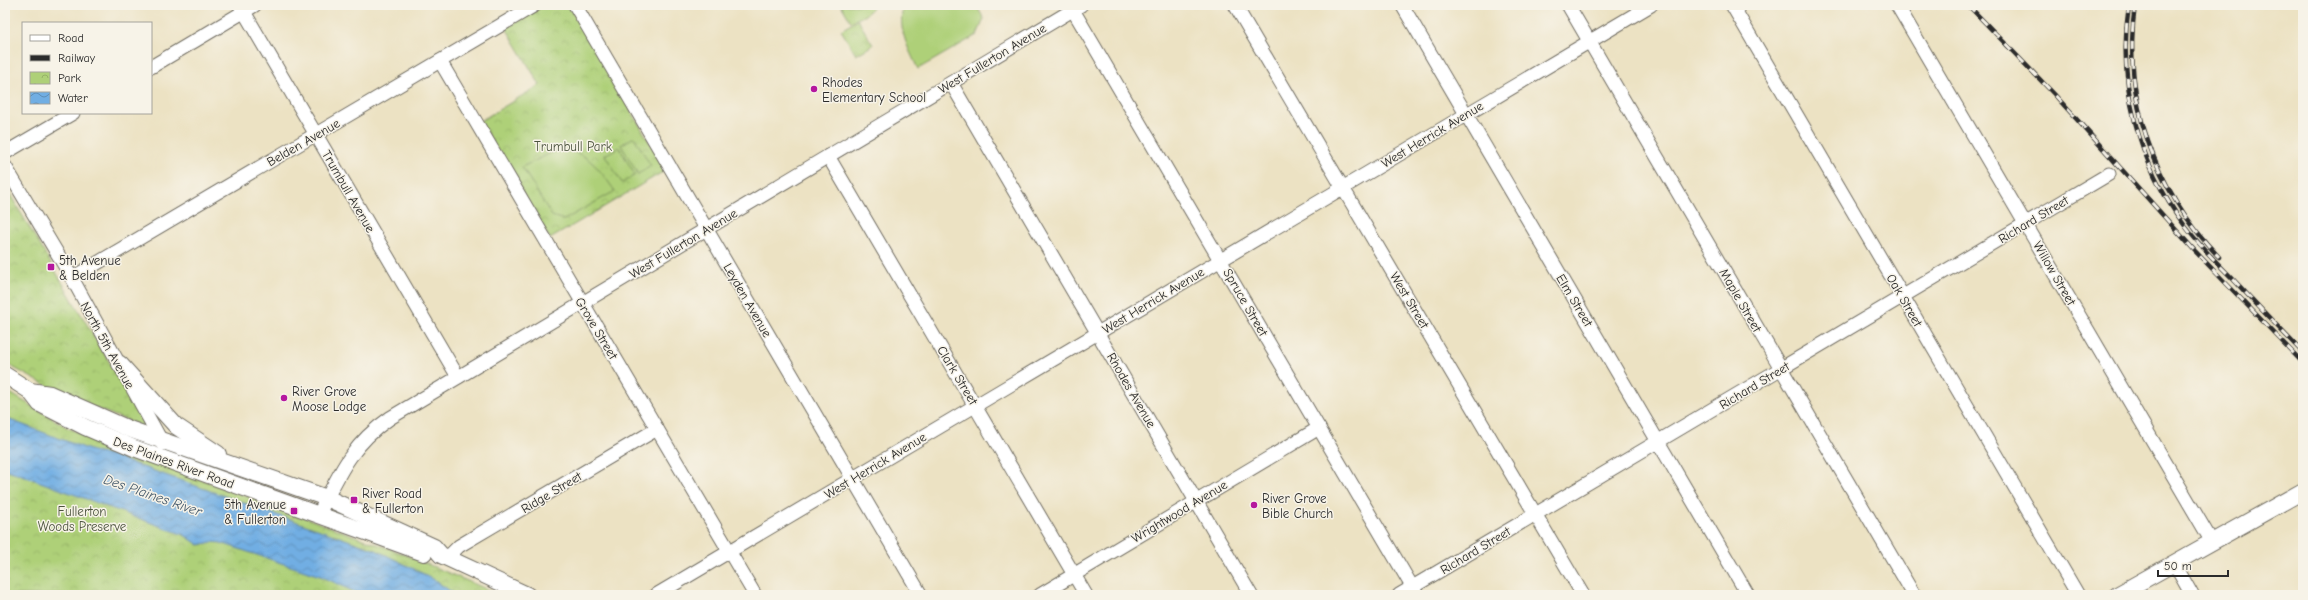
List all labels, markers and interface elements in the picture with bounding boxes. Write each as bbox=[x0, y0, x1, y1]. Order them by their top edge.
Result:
street label: West Fullerton Avenue bbox=[936, 20, 1049, 97]
legend bbox=[22, 22, 152, 114]
text: Road bbox=[58, 31, 84, 45]
text: Railway bbox=[58, 51, 96, 65]
text: Park bbox=[58, 71, 81, 85]
place label: Rhodes Elementary School bbox=[822, 75, 926, 105]
marker: Rhodes Elementary School bbox=[809, 84, 819, 94]
text: Water bbox=[58, 91, 88, 105]
street label: West Herrick Avenue bbox=[1379, 98, 1486, 171]
street label: Belden Avenue bbox=[264, 115, 343, 169]
park label: Trumbull Park bbox=[534, 139, 613, 154]
street label: Trumbull Avenue bbox=[319, 147, 378, 236]
street label: Richard Street bbox=[1995, 192, 2072, 246]
street label: West Fullerton Avenue bbox=[627, 205, 740, 282]
street label: Willow Street bbox=[2030, 239, 2080, 309]
place label: 5th Avenue & Belden bbox=[59, 253, 121, 283]
street label: Leyden Avenue bbox=[720, 261, 775, 340]
marker: 5th Avenue & Belden bbox=[46, 262, 56, 272]
street label: West Herrick Avenue bbox=[1100, 264, 1207, 337]
street label: Spruce Street bbox=[1220, 266, 1272, 340]
street label: Maple Street bbox=[1716, 266, 1765, 336]
street label: West Street bbox=[1387, 269, 1433, 332]
street label: Elm Street bbox=[1553, 271, 1597, 330]
street label: Oak Street bbox=[1884, 271, 1926, 330]
street label: Grove Street bbox=[572, 295, 622, 363]
street label: North 5th Avenue bbox=[77, 299, 138, 392]
street label: Clark Street bbox=[934, 343, 982, 408]
street label: Rhodes Avenue bbox=[1104, 350, 1159, 431]
street label: Richard Street bbox=[1716, 358, 1793, 412]
place label: River Grove Moose Lodge bbox=[292, 384, 367, 414]
marker: River Grove Moose Lodge bbox=[279, 393, 289, 403]
street label: West Herrick Avenue bbox=[822, 429, 929, 502]
street label: Des Plaines River Road bbox=[111, 434, 236, 491]
street label: Ridge Street bbox=[518, 468, 585, 516]
water label: Des Plaines River bbox=[101, 471, 206, 521]
street label: Wrightwood Avenue bbox=[1129, 477, 1230, 546]
place label: River Road & Fullerton bbox=[362, 486, 424, 516]
place label: River Grove Bible Church bbox=[1262, 491, 1333, 521]
marker: River Road & Fullerton bbox=[349, 495, 359, 505]
place label: 5th Avenue & Fullerton bbox=[224, 497, 286, 527]
marker: River Grove Bible Church bbox=[1249, 500, 1259, 510]
park label: Fullerton Woods Preserve bbox=[38, 504, 127, 534]
marker: 5th Avenue & Fullerton bbox=[289, 506, 299, 516]
street label: Richard Street bbox=[1437, 523, 1514, 577]
scale bar bbox=[2158, 552, 2228, 578]
text: 50 m bbox=[2164, 559, 2192, 573]

